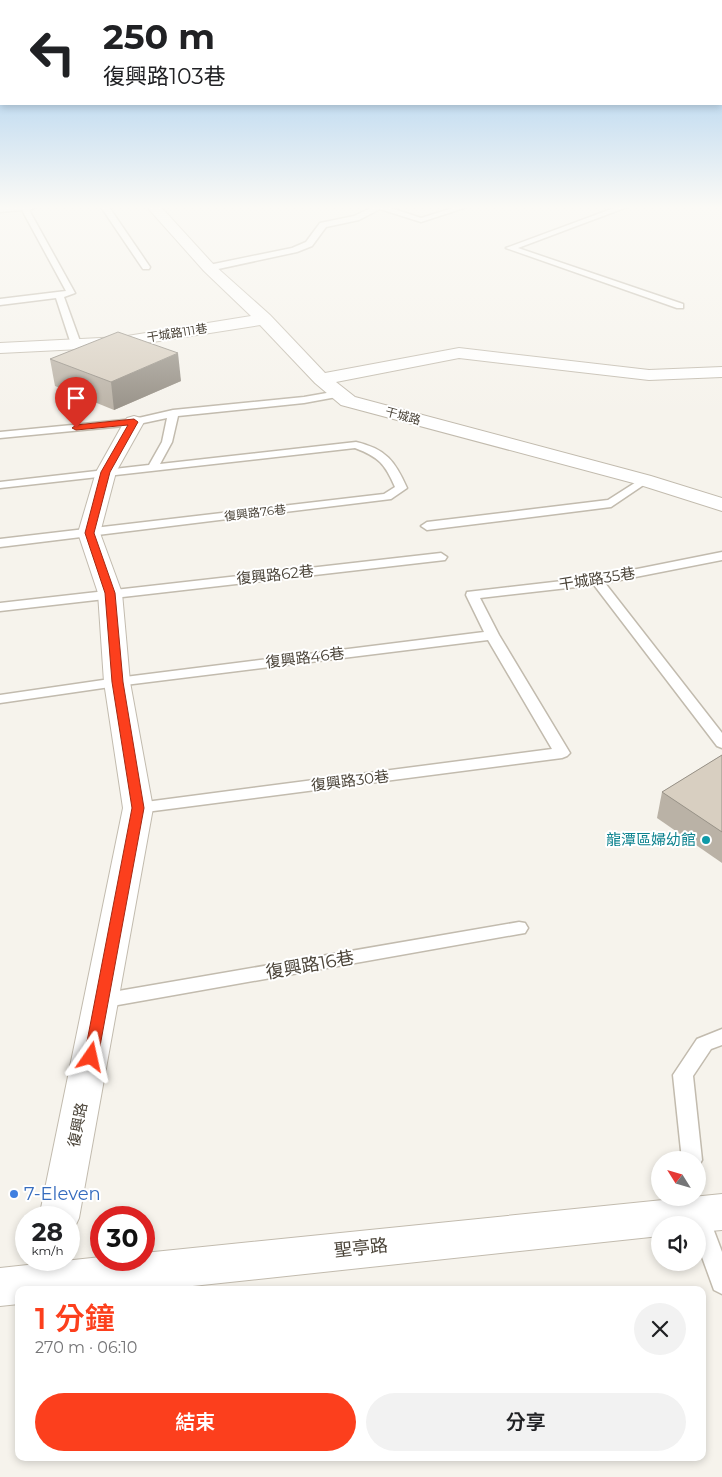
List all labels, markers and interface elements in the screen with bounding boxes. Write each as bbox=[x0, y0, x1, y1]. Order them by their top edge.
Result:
text: 250 m bbox=[103, 15, 215, 58]
icon: left bbox=[20, 20, 85, 85]
text: 復興路103巷 bbox=[103, 63, 226, 90]
street label: 干城路111巷 bbox=[146, 320, 208, 345]
pin bbox=[55, 377, 97, 428]
icon: arrive bbox=[62, 384, 90, 412]
street label: 干城路 bbox=[384, 404, 422, 427]
street label: 復興路76巷 bbox=[223, 501, 287, 524]
street label: 復興路62巷 bbox=[235, 561, 315, 588]
street label: 干城路35巷 bbox=[558, 563, 636, 594]
street label: 復興路46巷 bbox=[265, 643, 345, 672]
street label: 復興路30巷 bbox=[310, 766, 390, 795]
place label: 龍潭區婦幼館 bbox=[606, 830, 696, 849]
marker: 龍潭區婦幼館 bbox=[700, 834, 712, 846]
street label: 復興路16巷 bbox=[264, 946, 356, 984]
position arrow bbox=[64, 1030, 116, 1082]
street label: 復興路 bbox=[64, 1101, 91, 1149]
north arrow bbox=[651, 1151, 706, 1206]
map controls bbox=[651, 1151, 706, 1271]
place label: 7-Eleven bbox=[24, 1183, 101, 1205]
marker: 7-Eleven bbox=[8, 1188, 20, 1200]
speed limit sign: 30 bbox=[90, 1206, 155, 1271]
button: sound bbox=[651, 1216, 706, 1271]
text: 28 bbox=[32, 1217, 63, 1247]
street label: 聖亭路 bbox=[333, 1234, 389, 1262]
text: km/h bbox=[31, 1243, 64, 1258]
text: 1 分鐘 bbox=[35, 1300, 115, 1337]
button: close bbox=[634, 1303, 686, 1355]
text: 270 m · 06:10 bbox=[35, 1338, 137, 1357]
button: 結束 bbox=[35, 1393, 356, 1451]
button: 分享 bbox=[366, 1393, 686, 1451]

